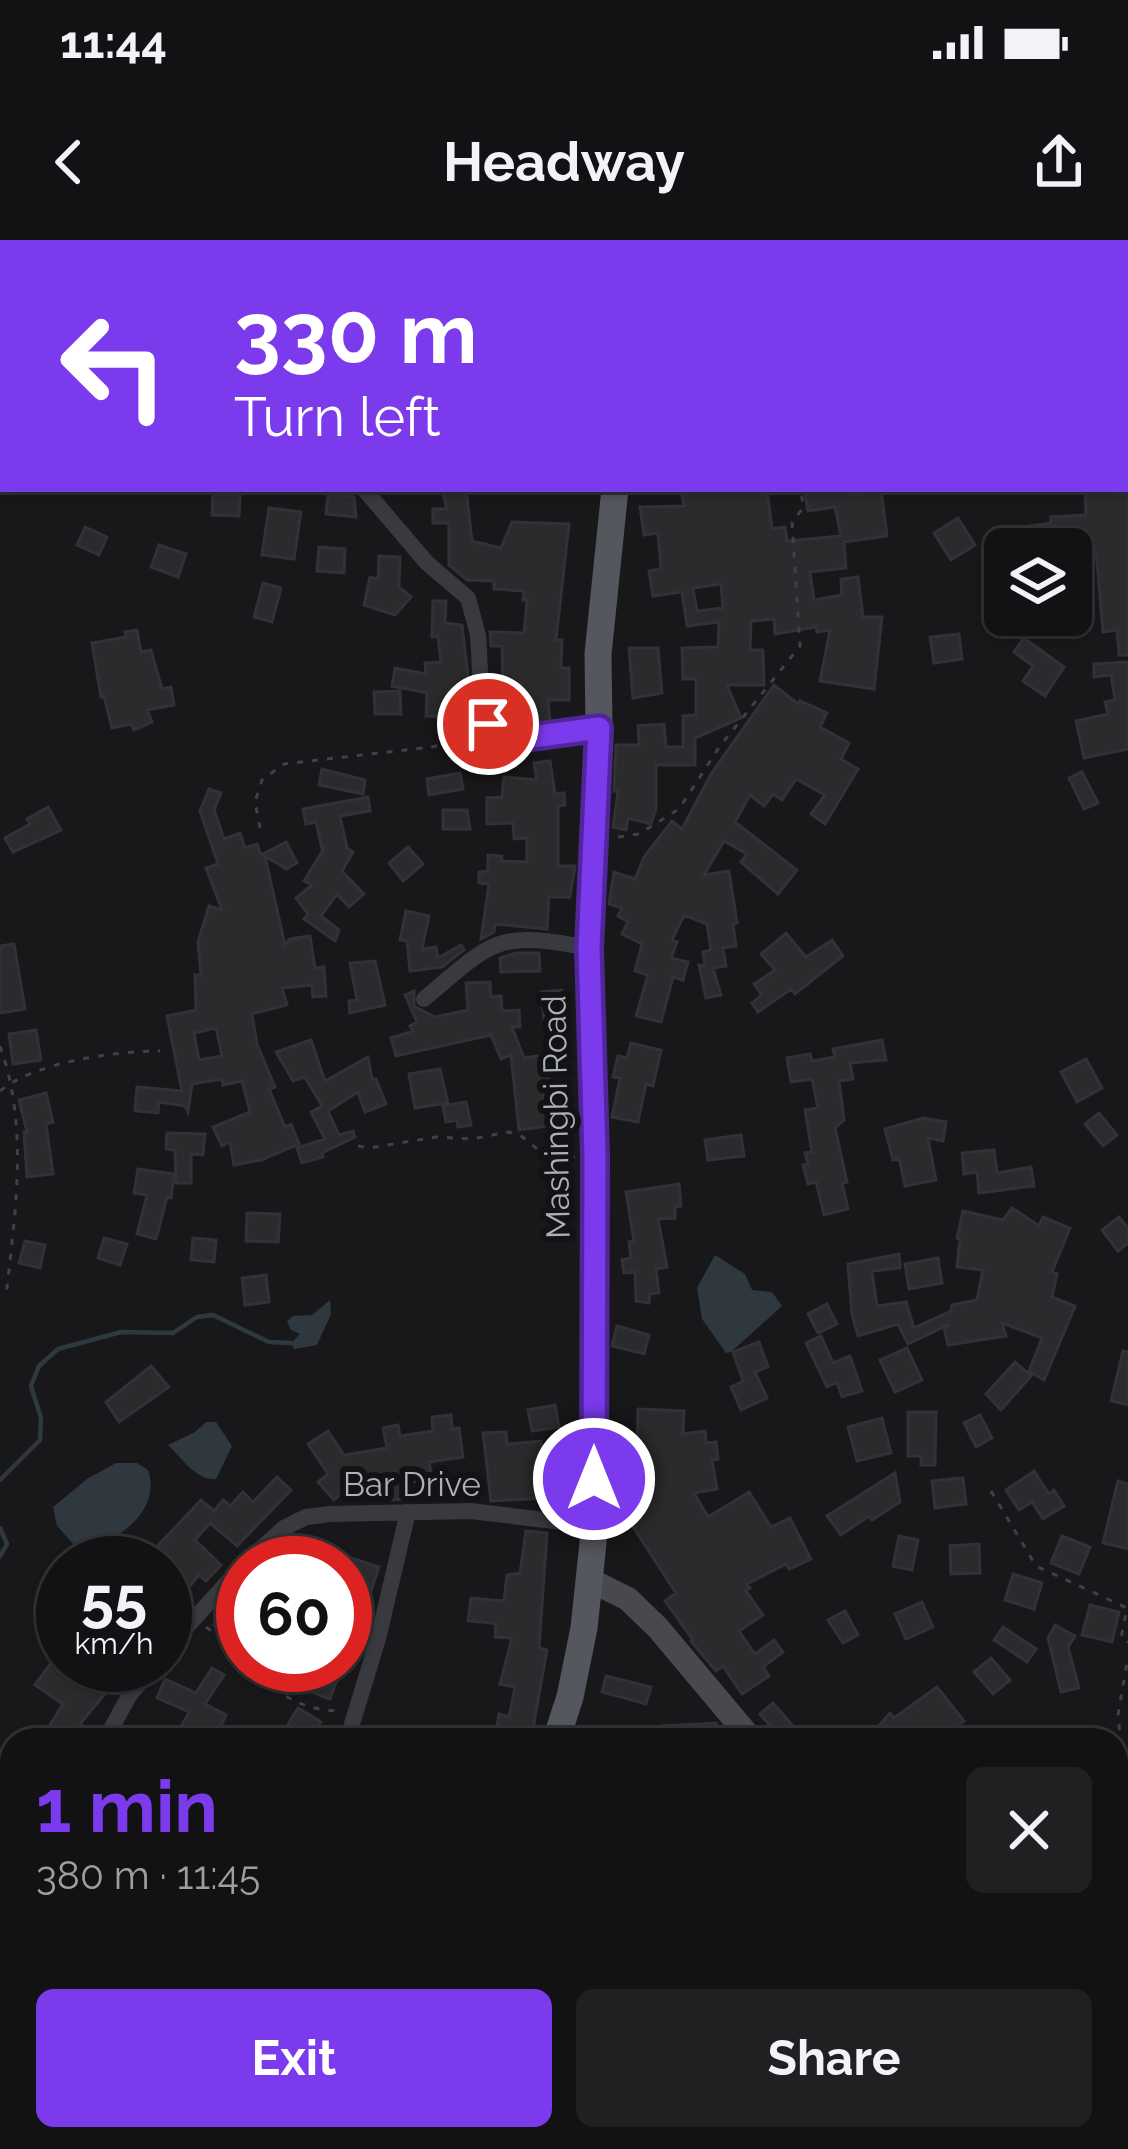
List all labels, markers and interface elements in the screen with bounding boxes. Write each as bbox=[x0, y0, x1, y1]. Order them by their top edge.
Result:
text: 11:44 bbox=[60, 16, 167, 69]
icon: back bbox=[36, 129, 102, 195]
icon: share bbox=[1026, 129, 1092, 195]
text: Headway bbox=[443, 130, 685, 194]
text: 330 m bbox=[234, 284, 478, 383]
icon: left bbox=[36, 288, 192, 444]
text: Turn left bbox=[234, 385, 441, 449]
map controls bbox=[984, 528, 1092, 636]
button: layers bbox=[984, 528, 1092, 636]
pin bbox=[437, 673, 539, 775]
icon: arrive bbox=[455, 691, 521, 757]
street label: Mashingbi Road bbox=[534, 995, 578, 1239]
position arrow bbox=[531, 1416, 657, 1542]
street label: Bar Drive bbox=[343, 1465, 481, 1504]
speed limit sign: 60 bbox=[216, 1536, 372, 1692]
text: 55 bbox=[81, 1564, 147, 1634]
text: km/h bbox=[74, 1626, 154, 1661]
text: 1 min bbox=[36, 1764, 218, 1849]
button: close bbox=[966, 1767, 1092, 1893]
text: 380 m · 11:45 bbox=[36, 1852, 260, 1898]
button: Exit bbox=[36, 1989, 552, 2127]
button: Share bbox=[576, 1989, 1092, 2127]

